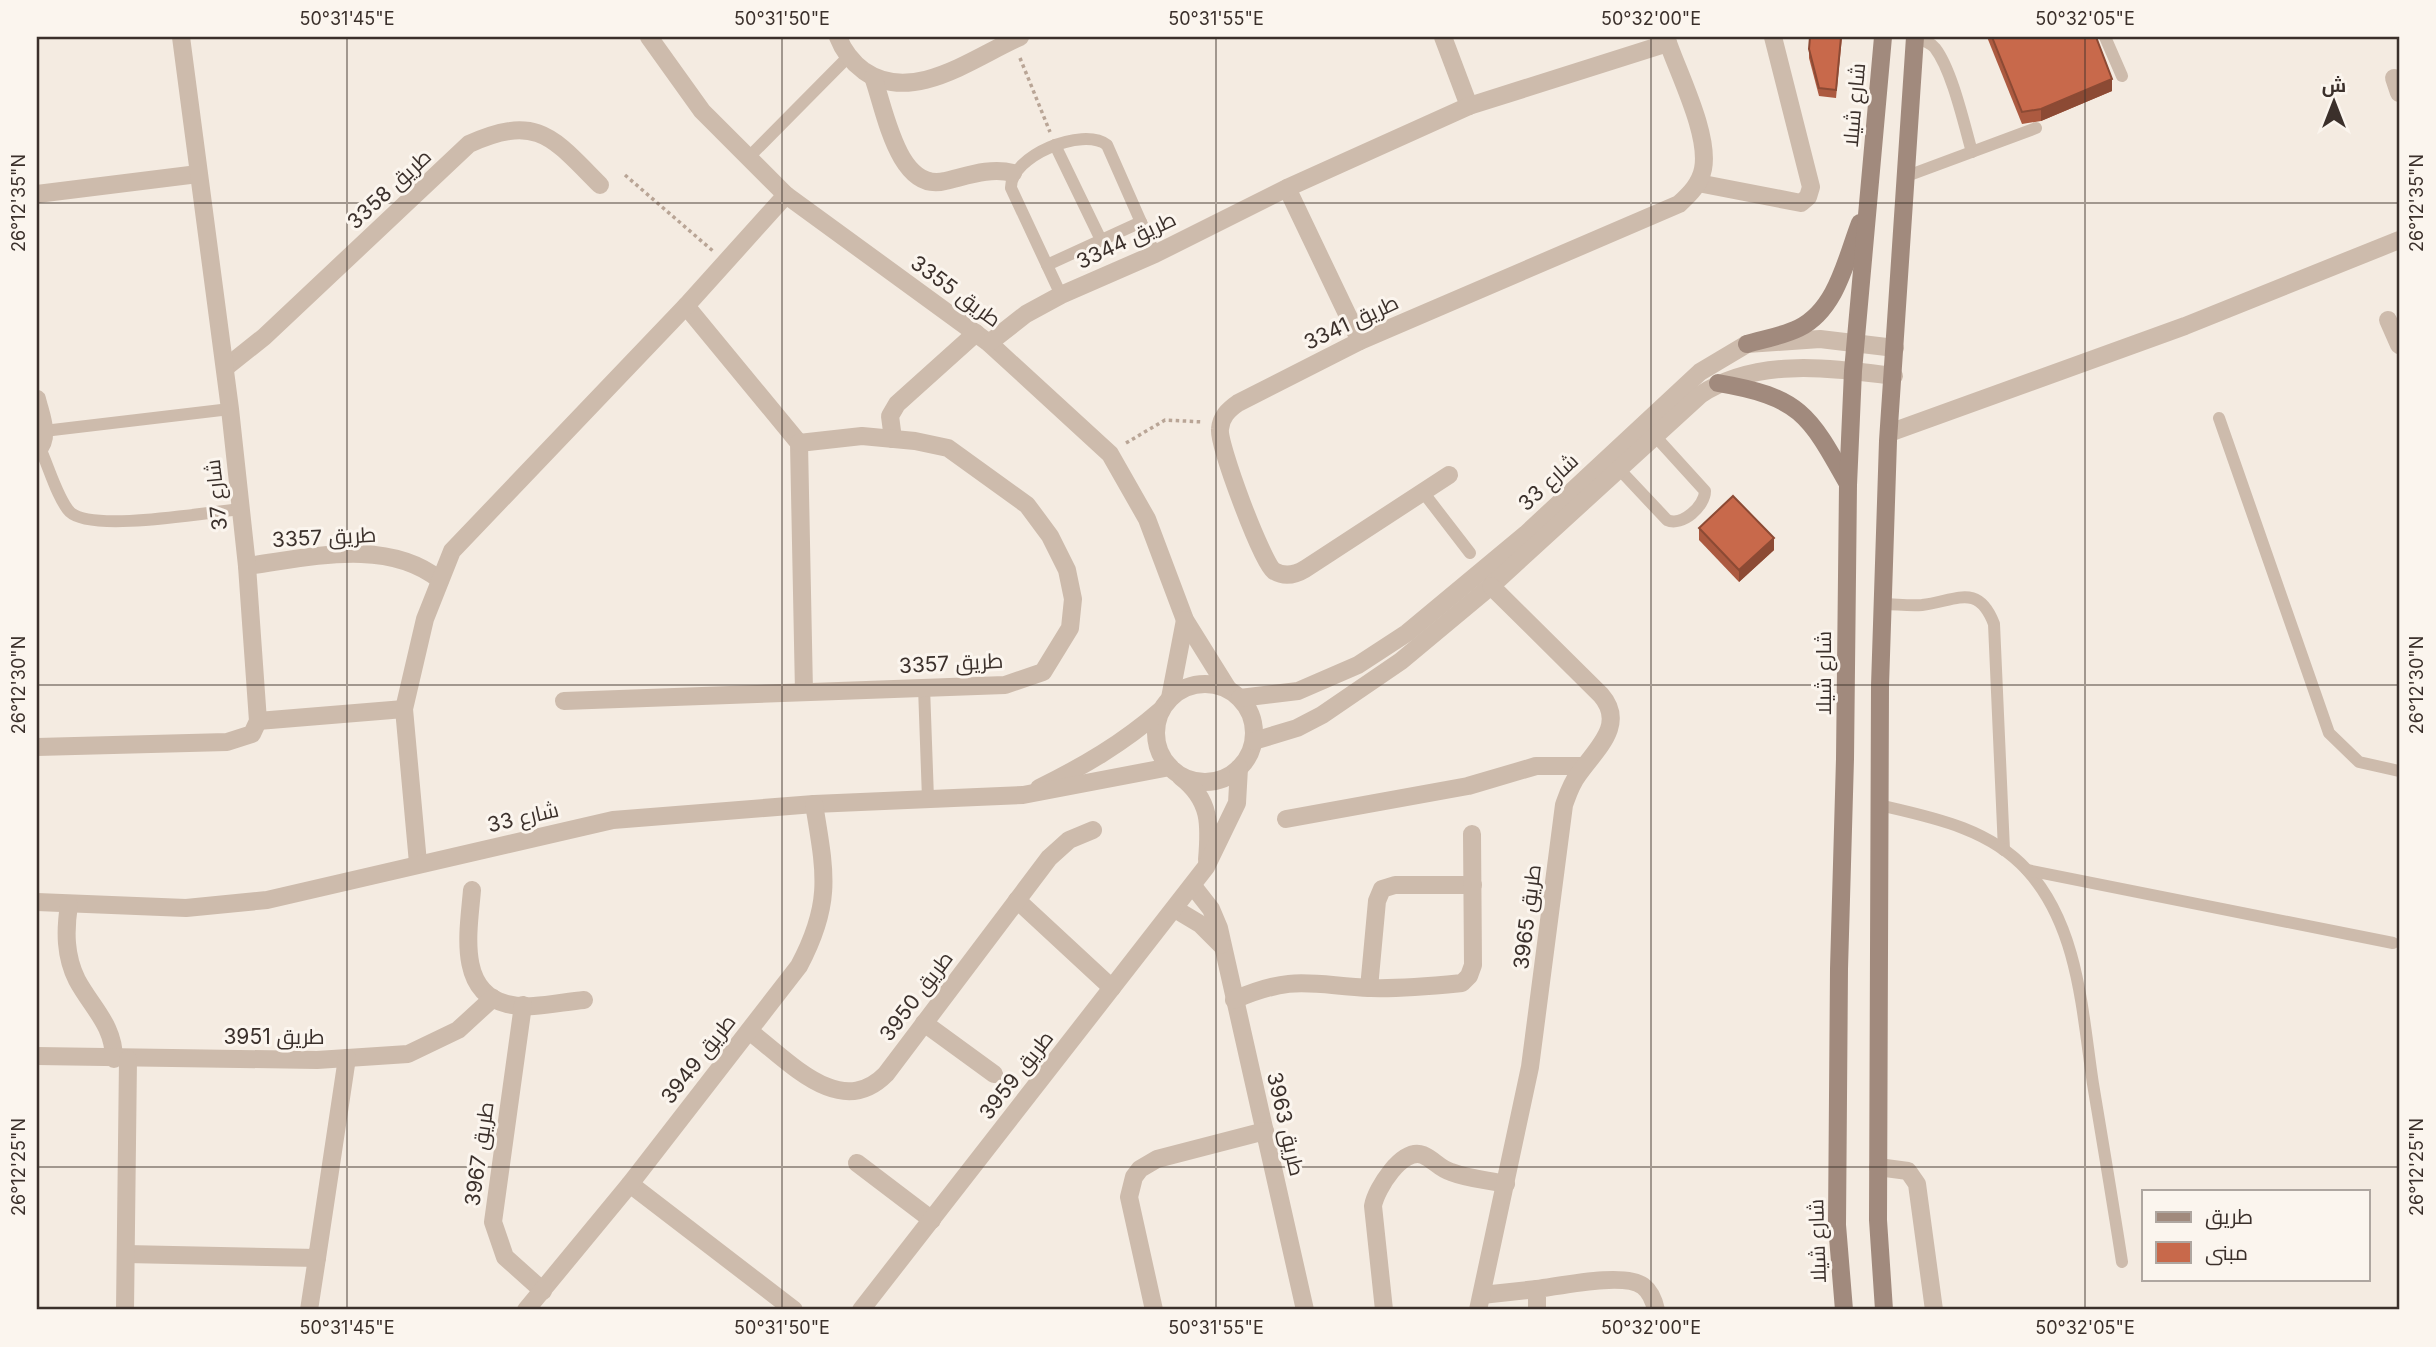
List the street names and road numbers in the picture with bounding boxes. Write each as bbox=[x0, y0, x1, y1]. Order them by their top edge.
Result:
street label: شارع شيلا bbox=[1838, 62, 1872, 148]
street label: طريق 3358 bbox=[342, 144, 437, 235]
street label: طريق 3344 bbox=[1072, 206, 1180, 275]
street label: طريق 3355 bbox=[905, 250, 1006, 333]
street label: طريق 3341 bbox=[1300, 289, 1403, 356]
street label: شارع 33 bbox=[1513, 448, 1584, 517]
street label: شارع 37 bbox=[200, 458, 234, 532]
street label: طريق 3357 bbox=[271, 522, 377, 553]
street label: شارع شيلا bbox=[1811, 631, 1838, 715]
street label: طريق 3357 bbox=[898, 648, 1004, 679]
street label: شارع 33 bbox=[485, 797, 562, 839]
street label: طريق 3965 bbox=[1508, 863, 1547, 971]
street label: طريق 3950 bbox=[874, 946, 959, 1046]
street label: طريق 3949 bbox=[655, 1009, 741, 1109]
street label: طريق 3951 bbox=[223, 1024, 325, 1050]
street label: طريق 3959 bbox=[974, 1026, 1059, 1125]
street label: طريق 3963 bbox=[1261, 1070, 1310, 1179]
street label: طريق 3967 bbox=[459, 1100, 500, 1208]
street label: شارع شيلا bbox=[1803, 1198, 1833, 1284]

